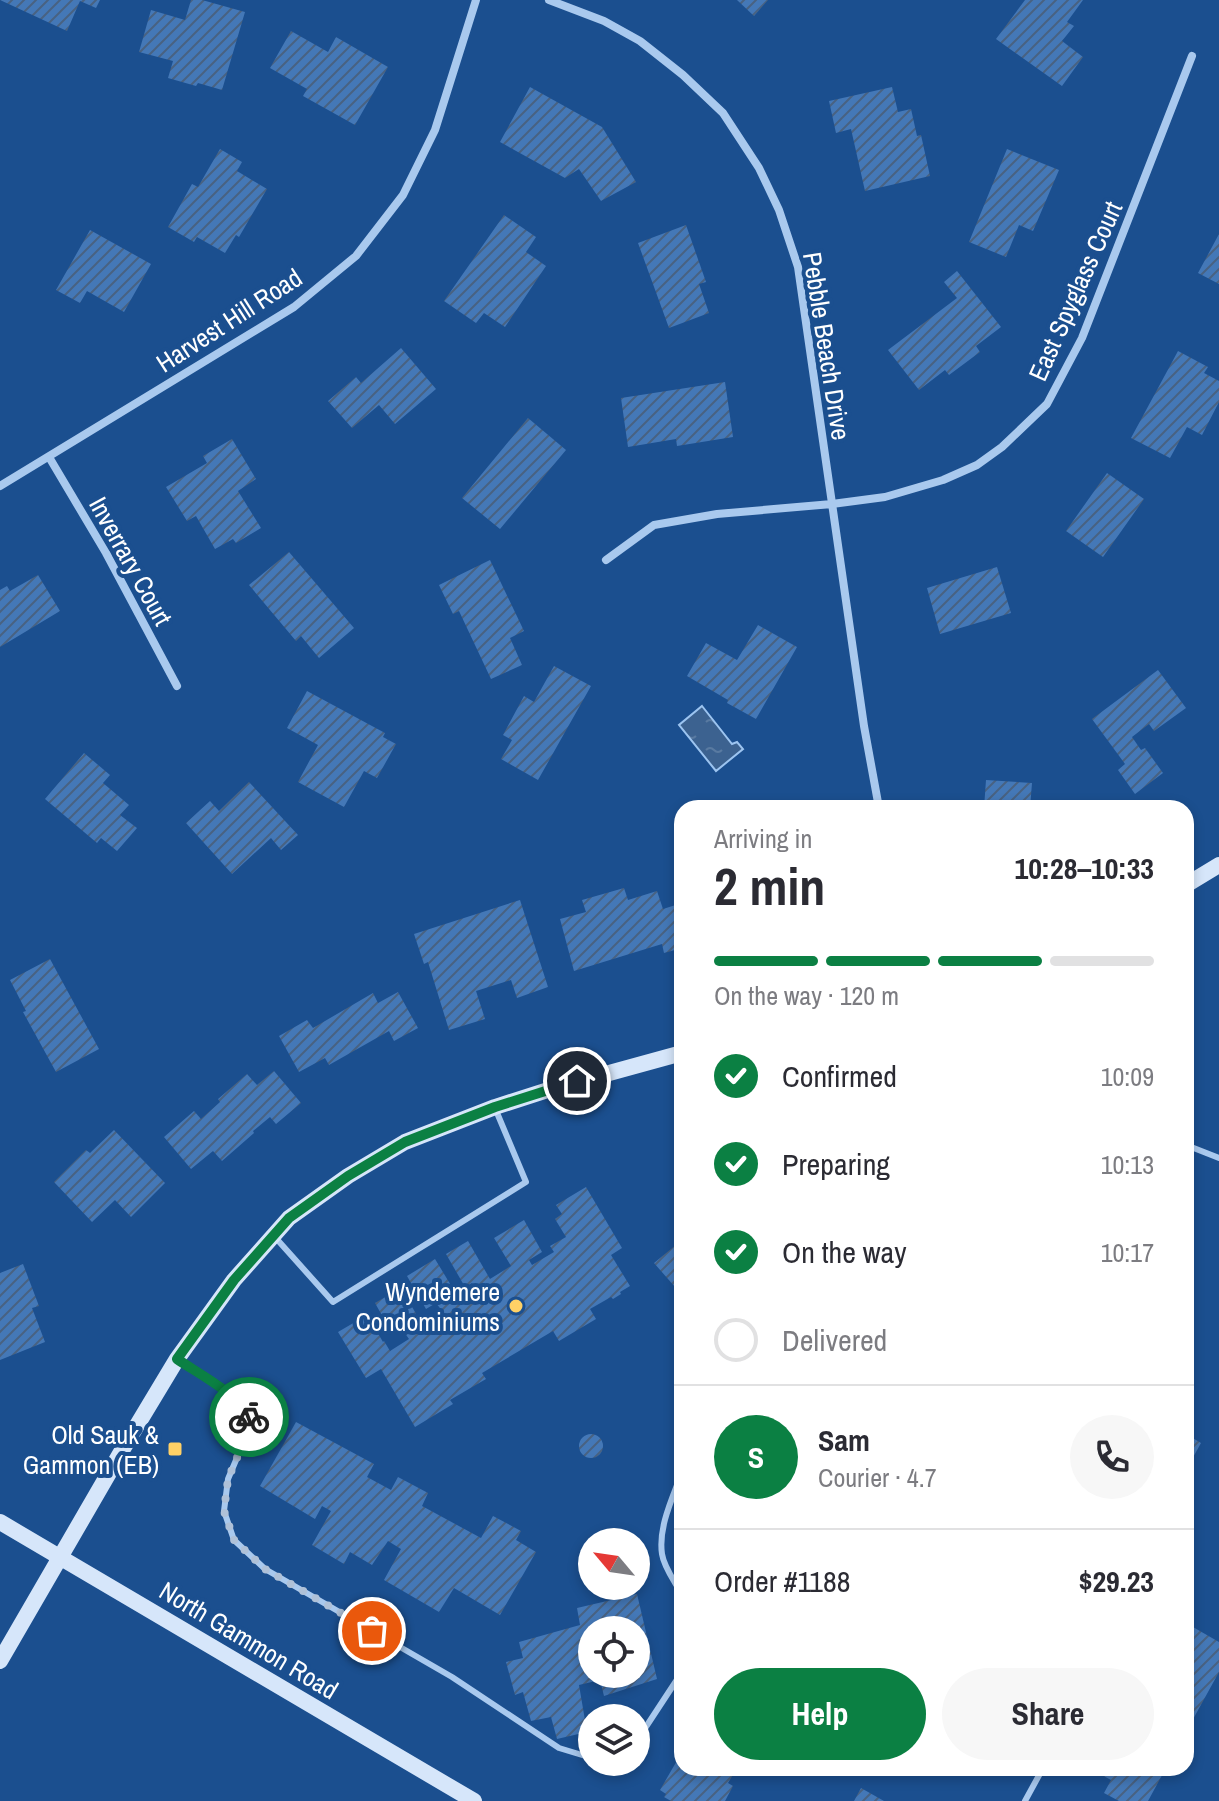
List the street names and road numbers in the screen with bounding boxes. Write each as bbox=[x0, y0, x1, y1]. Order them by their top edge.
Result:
street label: East Spyglass Court bbox=[1020, 196, 1130, 386]
street label: Pebble Beach Drive bbox=[795, 250, 859, 442]
street label: Harvest Hill Road bbox=[149, 260, 309, 380]
street label: Inverrary Court bbox=[81, 490, 181, 632]
street label: North Gammon Road bbox=[153, 1573, 345, 1707]

